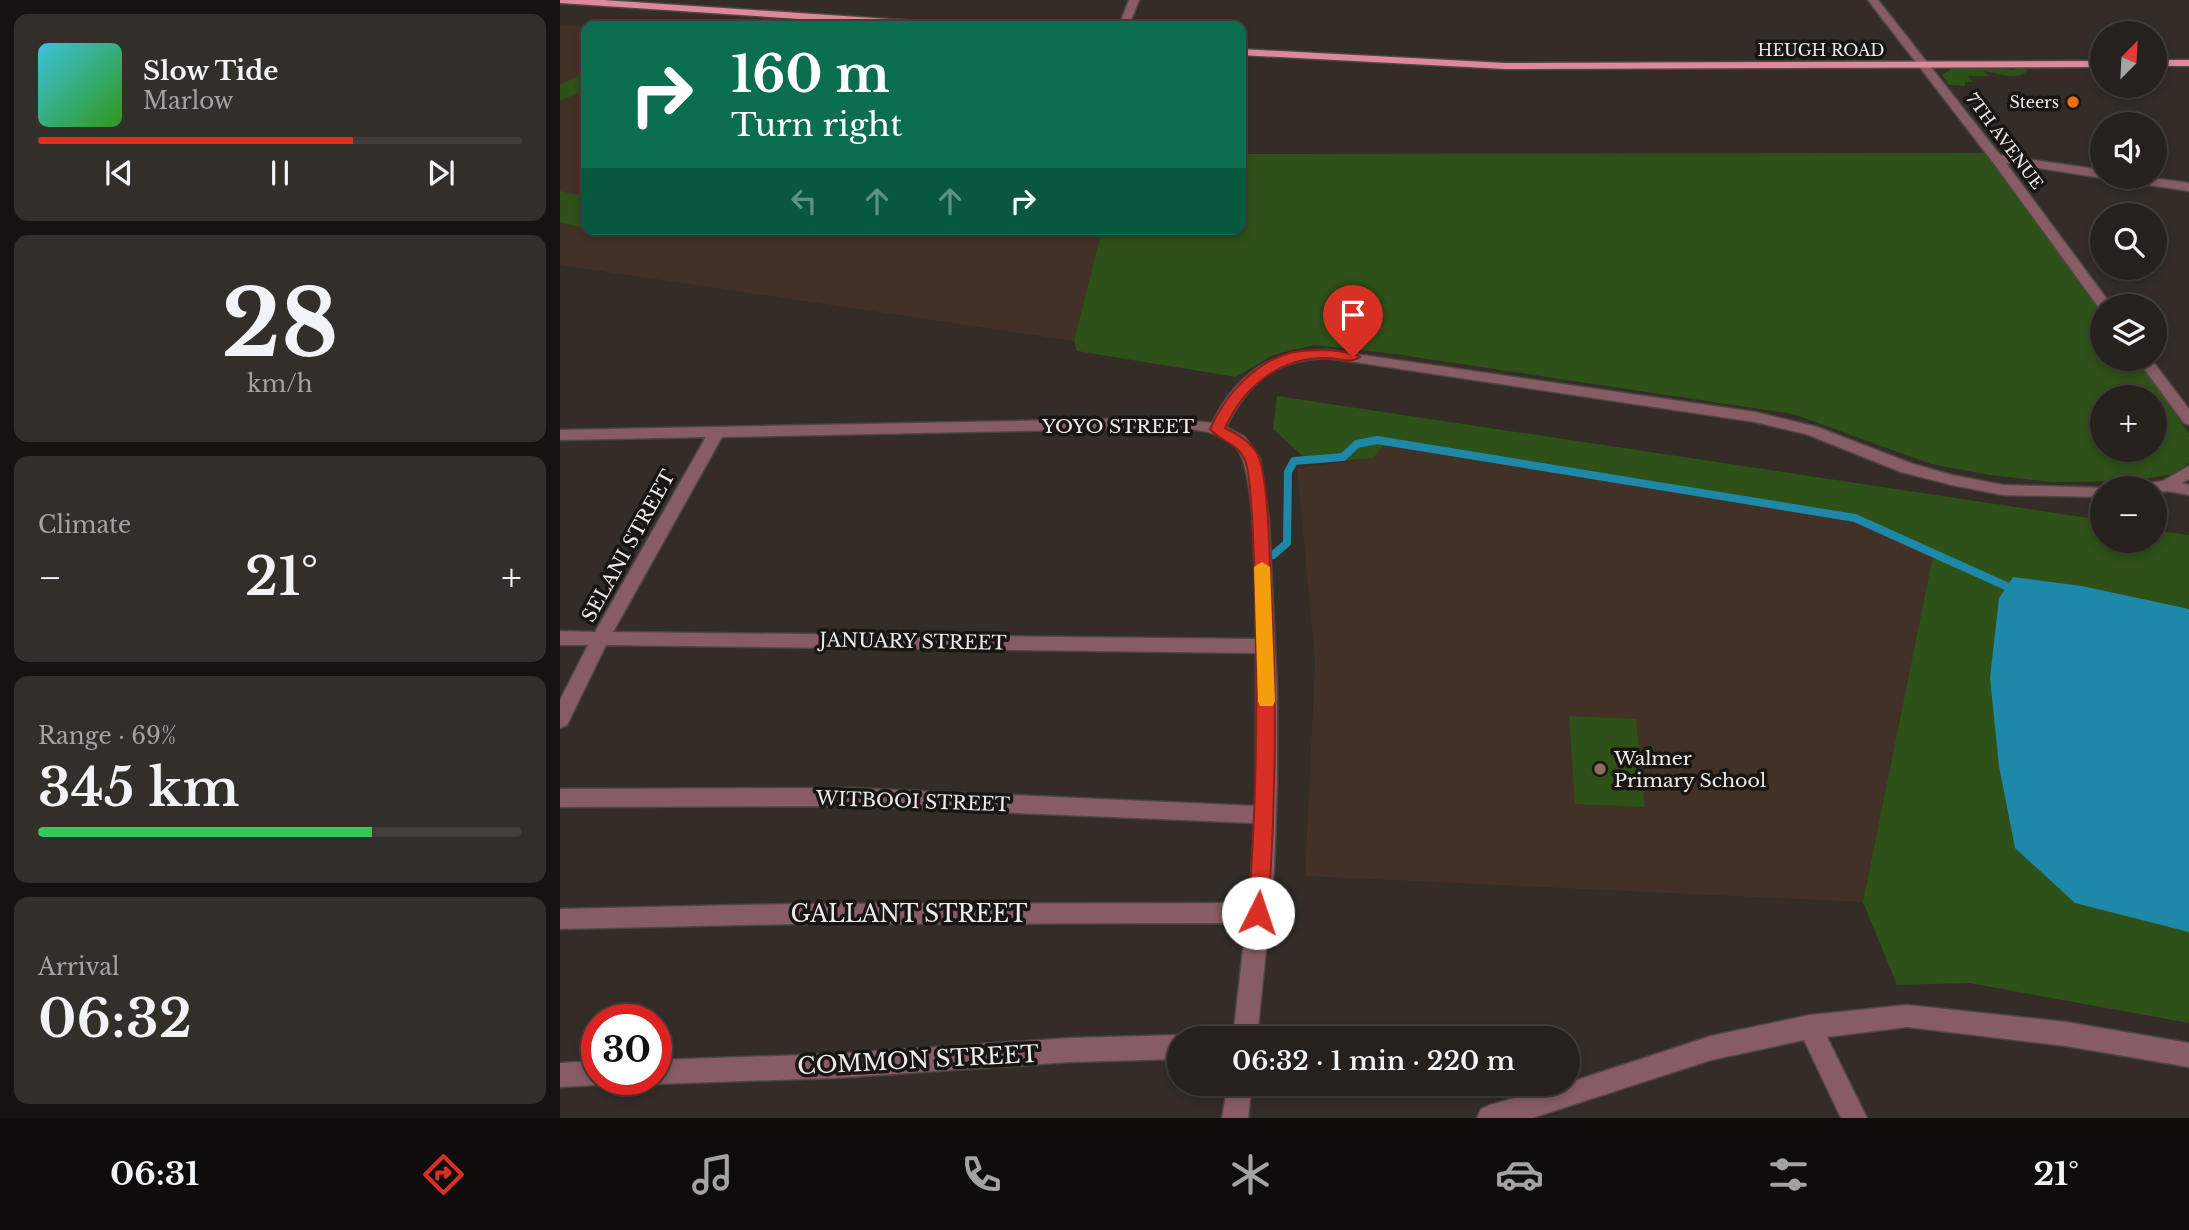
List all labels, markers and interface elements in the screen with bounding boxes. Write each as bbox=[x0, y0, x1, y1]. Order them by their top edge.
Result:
north arrow bbox=[2090, 21, 2166, 98]
map controls bbox=[2090, 21, 2167, 553]
street label: HEUGH ROAD bbox=[1758, 40, 1884, 60]
text: 160 m bbox=[731, 44, 890, 105]
icon: right bbox=[616, 49, 707, 140]
text: Slow Tide bbox=[143, 55, 279, 87]
text: Marlow bbox=[143, 87, 233, 115]
street label: 7TH AVENUE bbox=[1962, 89, 2048, 193]
place label: Steers bbox=[2009, 92, 2059, 112]
marker: Steers bbox=[2065, 94, 2081, 110]
text: Turn right bbox=[731, 105, 902, 145]
button: sound bbox=[2090, 112, 2167, 189]
icon: previous bbox=[100, 154, 138, 192]
icon: pause bbox=[261, 154, 299, 192]
icon: next bbox=[422, 154, 460, 192]
icon: left bbox=[785, 182, 823, 220]
icon: ahead bbox=[858, 182, 896, 220]
icon: ahead bbox=[931, 182, 969, 220]
icon: right bbox=[1004, 182, 1042, 220]
button: search bbox=[2090, 203, 2167, 280]
text: 28 bbox=[221, 268, 339, 381]
pin bbox=[1323, 285, 1383, 357]
button: layers bbox=[2090, 294, 2167, 371]
icon: arrive bbox=[1334, 296, 1372, 334]
text: km/h bbox=[247, 370, 313, 398]
button: + bbox=[2090, 385, 2167, 462]
street label: YOYO STREET bbox=[1041, 415, 1194, 438]
street label: SELANI STREET bbox=[577, 466, 680, 626]
button: − bbox=[2090, 476, 2167, 553]
text: Climate bbox=[38, 511, 131, 539]
text: 21° bbox=[245, 545, 318, 609]
text: − bbox=[38, 554, 62, 601]
text: + bbox=[501, 554, 522, 601]
street label: JANUARY STREET bbox=[816, 628, 1007, 655]
text: Range · 69% bbox=[38, 722, 176, 750]
place label: Walmer Primary School bbox=[1613, 747, 1766, 792]
text: 345 km bbox=[38, 756, 239, 820]
marker: Walmer Primary School bbox=[1592, 761, 1608, 777]
street label: WITBOOI STREET bbox=[814, 787, 1010, 816]
position arrow bbox=[1221, 876, 1295, 950]
street label: GALLANT STREET bbox=[791, 900, 1028, 928]
text: Arrival bbox=[38, 953, 119, 981]
text: 06:32 bbox=[38, 987, 192, 1051]
speed limit sign: 30 bbox=[581, 1004, 672, 1095]
street label: COMMON STREET bbox=[797, 1040, 1040, 1080]
text: 06:32 · 1 min · 220 m bbox=[1232, 1045, 1515, 1077]
icon: directions bbox=[419, 1150, 468, 1199]
icon: music bbox=[688, 1150, 737, 1199]
icon: phone bbox=[957, 1150, 1006, 1199]
icon: climate bbox=[1226, 1150, 1275, 1199]
icon: car bbox=[1495, 1150, 1544, 1199]
icon: filters bbox=[1764, 1150, 1813, 1199]
text: 06:31 bbox=[110, 1154, 199, 1194]
text: 21° bbox=[2033, 1154, 2079, 1194]

